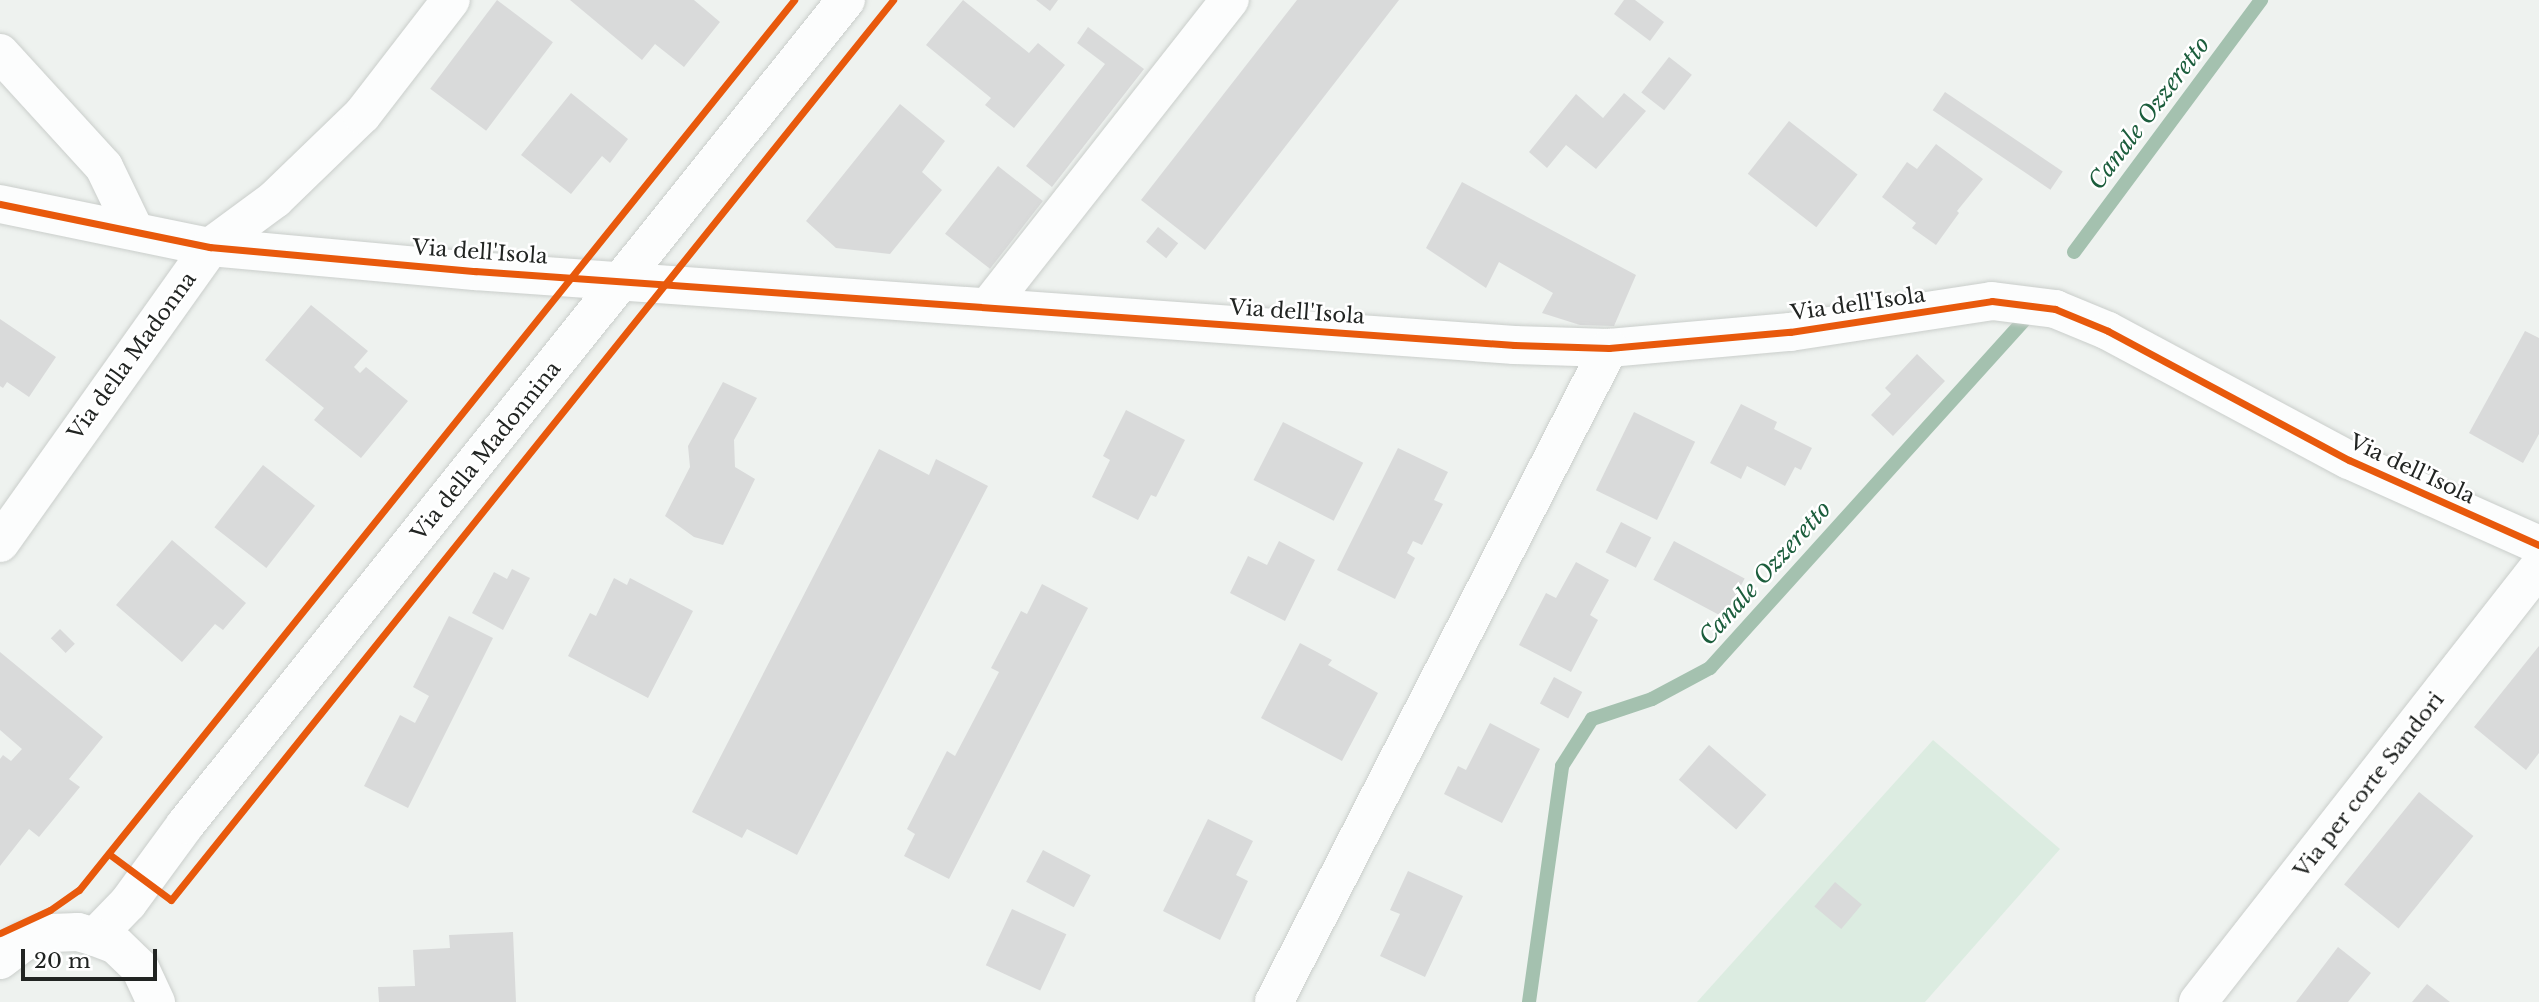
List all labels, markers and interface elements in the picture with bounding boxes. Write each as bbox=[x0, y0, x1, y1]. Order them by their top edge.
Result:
water label: Canale Ozzeretto bbox=[2083, 31, 2215, 195]
street label: Via dell'Isola bbox=[411, 235, 549, 269]
street label: Via della Madonna bbox=[63, 267, 201, 445]
street label: Via dell'Isola bbox=[1789, 282, 1927, 326]
street label: Via dell'Isola bbox=[1228, 295, 1366, 329]
street label: Via della Madonnina bbox=[406, 356, 566, 546]
street label: Via dell'Isola bbox=[2345, 429, 2479, 509]
water label: Canale Ozzeretto bbox=[1693, 495, 1837, 651]
street label: Via per corte Sandori bbox=[2289, 687, 2449, 883]
scale bar bbox=[24, 936, 161, 980]
text: 20 m bbox=[34, 948, 91, 974]

